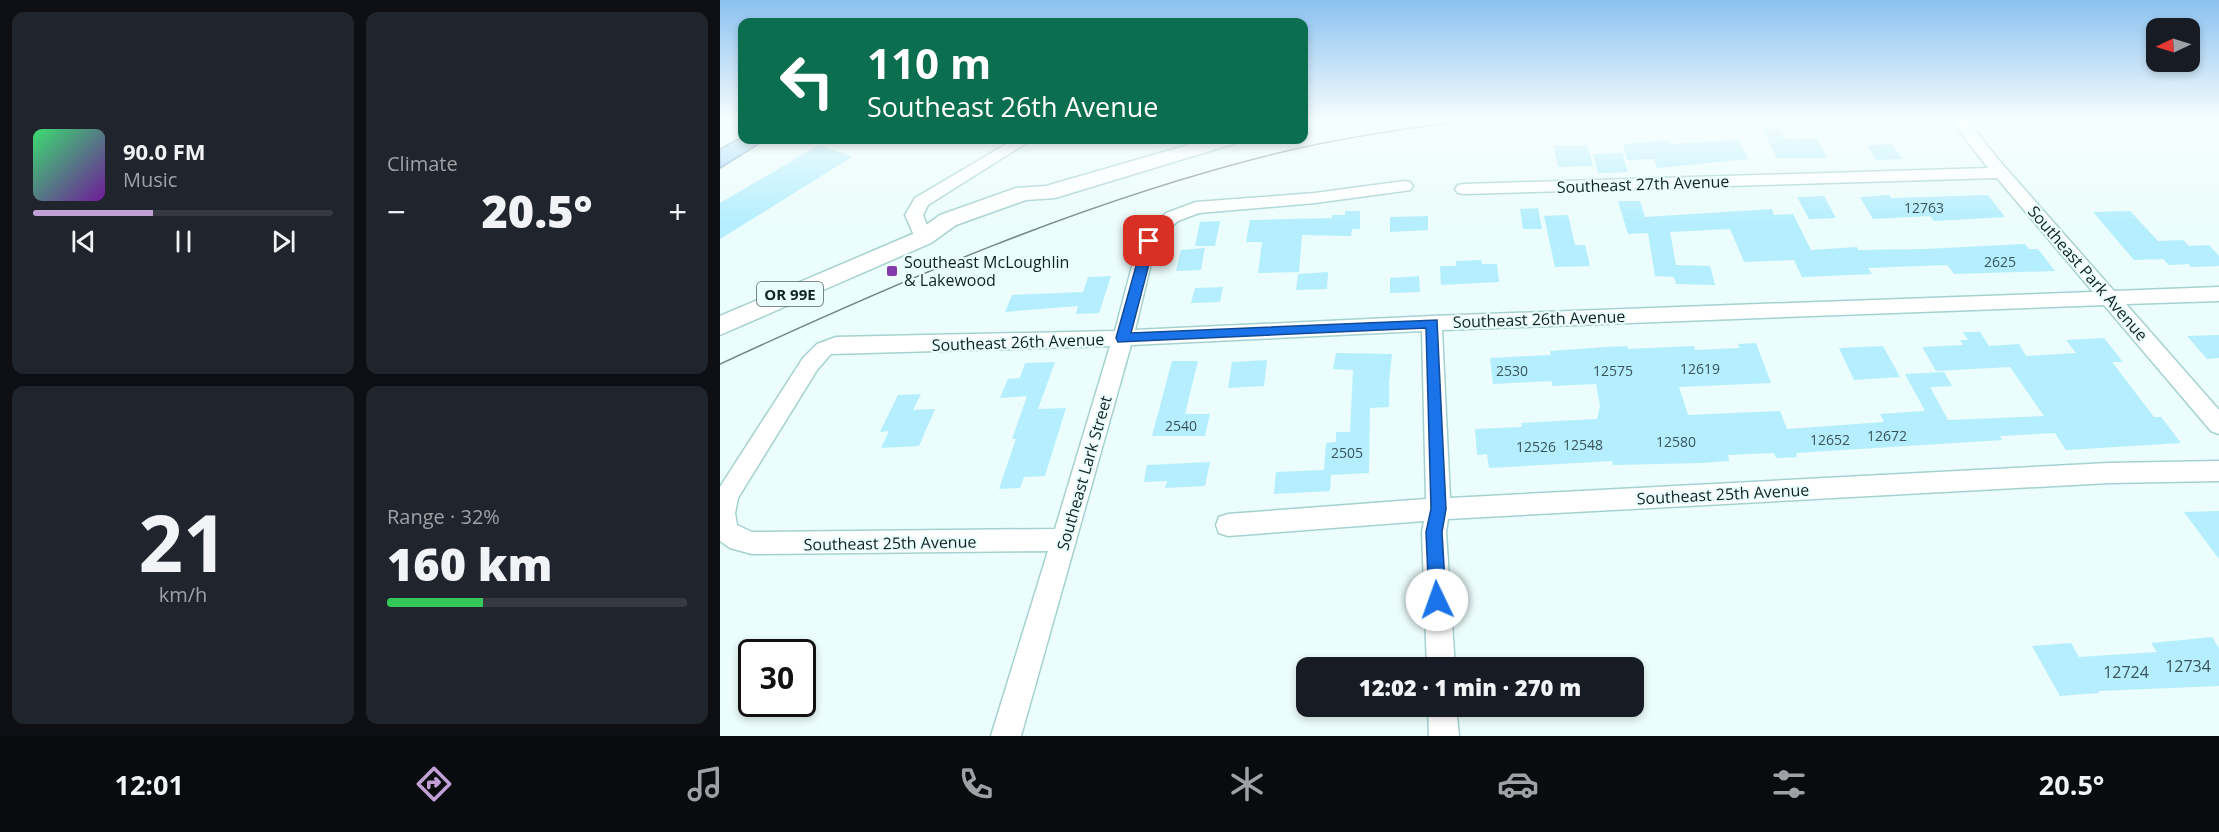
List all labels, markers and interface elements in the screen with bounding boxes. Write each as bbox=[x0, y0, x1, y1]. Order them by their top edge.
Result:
north arrow bbox=[2146, 18, 2200, 72]
map controls bbox=[2146, 18, 2200, 72]
text: 110 m bbox=[867, 34, 991, 91]
icon: left bbox=[768, 42, 846, 120]
text: Southeast 26th Avenue bbox=[867, 88, 1159, 125]
text: 90.0 FM bbox=[123, 136, 206, 166]
text: Climate bbox=[387, 150, 458, 177]
text: Music bbox=[123, 166, 177, 193]
street label: Southeast 27th Avenue bbox=[1556, 170, 1730, 198]
text: 20.5° bbox=[481, 180, 593, 241]
text: − bbox=[387, 189, 406, 234]
text: + bbox=[668, 189, 687, 234]
house number: 12763 bbox=[1904, 198, 1944, 217]
street label: Southeast Park Avenue bbox=[2023, 201, 2153, 345]
pin bbox=[1123, 215, 1174, 266]
icon: arrive bbox=[1132, 224, 1165, 257]
icon: previous bbox=[67, 225, 100, 258]
icon: pause bbox=[167, 225, 200, 258]
icon: next bbox=[267, 225, 300, 258]
place label: Southeast McLoughlin & Lakewood bbox=[904, 251, 1069, 291]
house number: 2625 bbox=[1984, 252, 2016, 271]
marker: Southeast McLoughlin & Lakewood bbox=[885, 264, 899, 278]
road number: OR 99E bbox=[757, 282, 823, 306]
street label: Southeast 26th Avenue bbox=[1452, 305, 1626, 333]
street label: Southeast 26th Avenue bbox=[931, 328, 1105, 356]
house number: 12619 bbox=[1680, 359, 1720, 378]
house number: 2530 bbox=[1496, 361, 1528, 380]
house number: 12575 bbox=[1593, 361, 1633, 380]
street label: Southeast Lark Street bbox=[1051, 393, 1117, 553]
house number: 2540 bbox=[1165, 416, 1197, 435]
house number: 12672 bbox=[1867, 426, 1907, 445]
house number: 12652 bbox=[1810, 430, 1850, 449]
house number: 12580 bbox=[1656, 432, 1696, 451]
house number: 12548 bbox=[1563, 435, 1603, 454]
house number: 12526 bbox=[1516, 437, 1556, 456]
house number: 2505 bbox=[1331, 443, 1363, 462]
street label: Southeast 25th Avenue bbox=[1636, 478, 1810, 510]
text: 21 bbox=[138, 489, 228, 595]
text: Range · 32% bbox=[387, 503, 500, 530]
street label: Southeast 25th Avenue bbox=[803, 530, 977, 556]
text: 160 km bbox=[387, 533, 552, 594]
position arrow bbox=[1405, 568, 1469, 632]
text: km/h bbox=[159, 581, 207, 608]
speed limit sign: 30 bbox=[738, 639, 816, 717]
house number: 12734 bbox=[2165, 655, 2211, 677]
house number: 12724 bbox=[2103, 661, 2149, 683]
text: 12:02 · 1 min · 270 m bbox=[1359, 672, 1581, 702]
icon: directions bbox=[413, 763, 455, 805]
icon: music bbox=[684, 763, 726, 805]
icon: phone bbox=[955, 763, 997, 805]
icon: climate bbox=[1226, 763, 1268, 805]
icon: car bbox=[1497, 763, 1539, 805]
icon: filters bbox=[1768, 763, 1810, 805]
text: 12:01 bbox=[114, 766, 184, 803]
text: 20.5° bbox=[2039, 766, 2104, 803]

